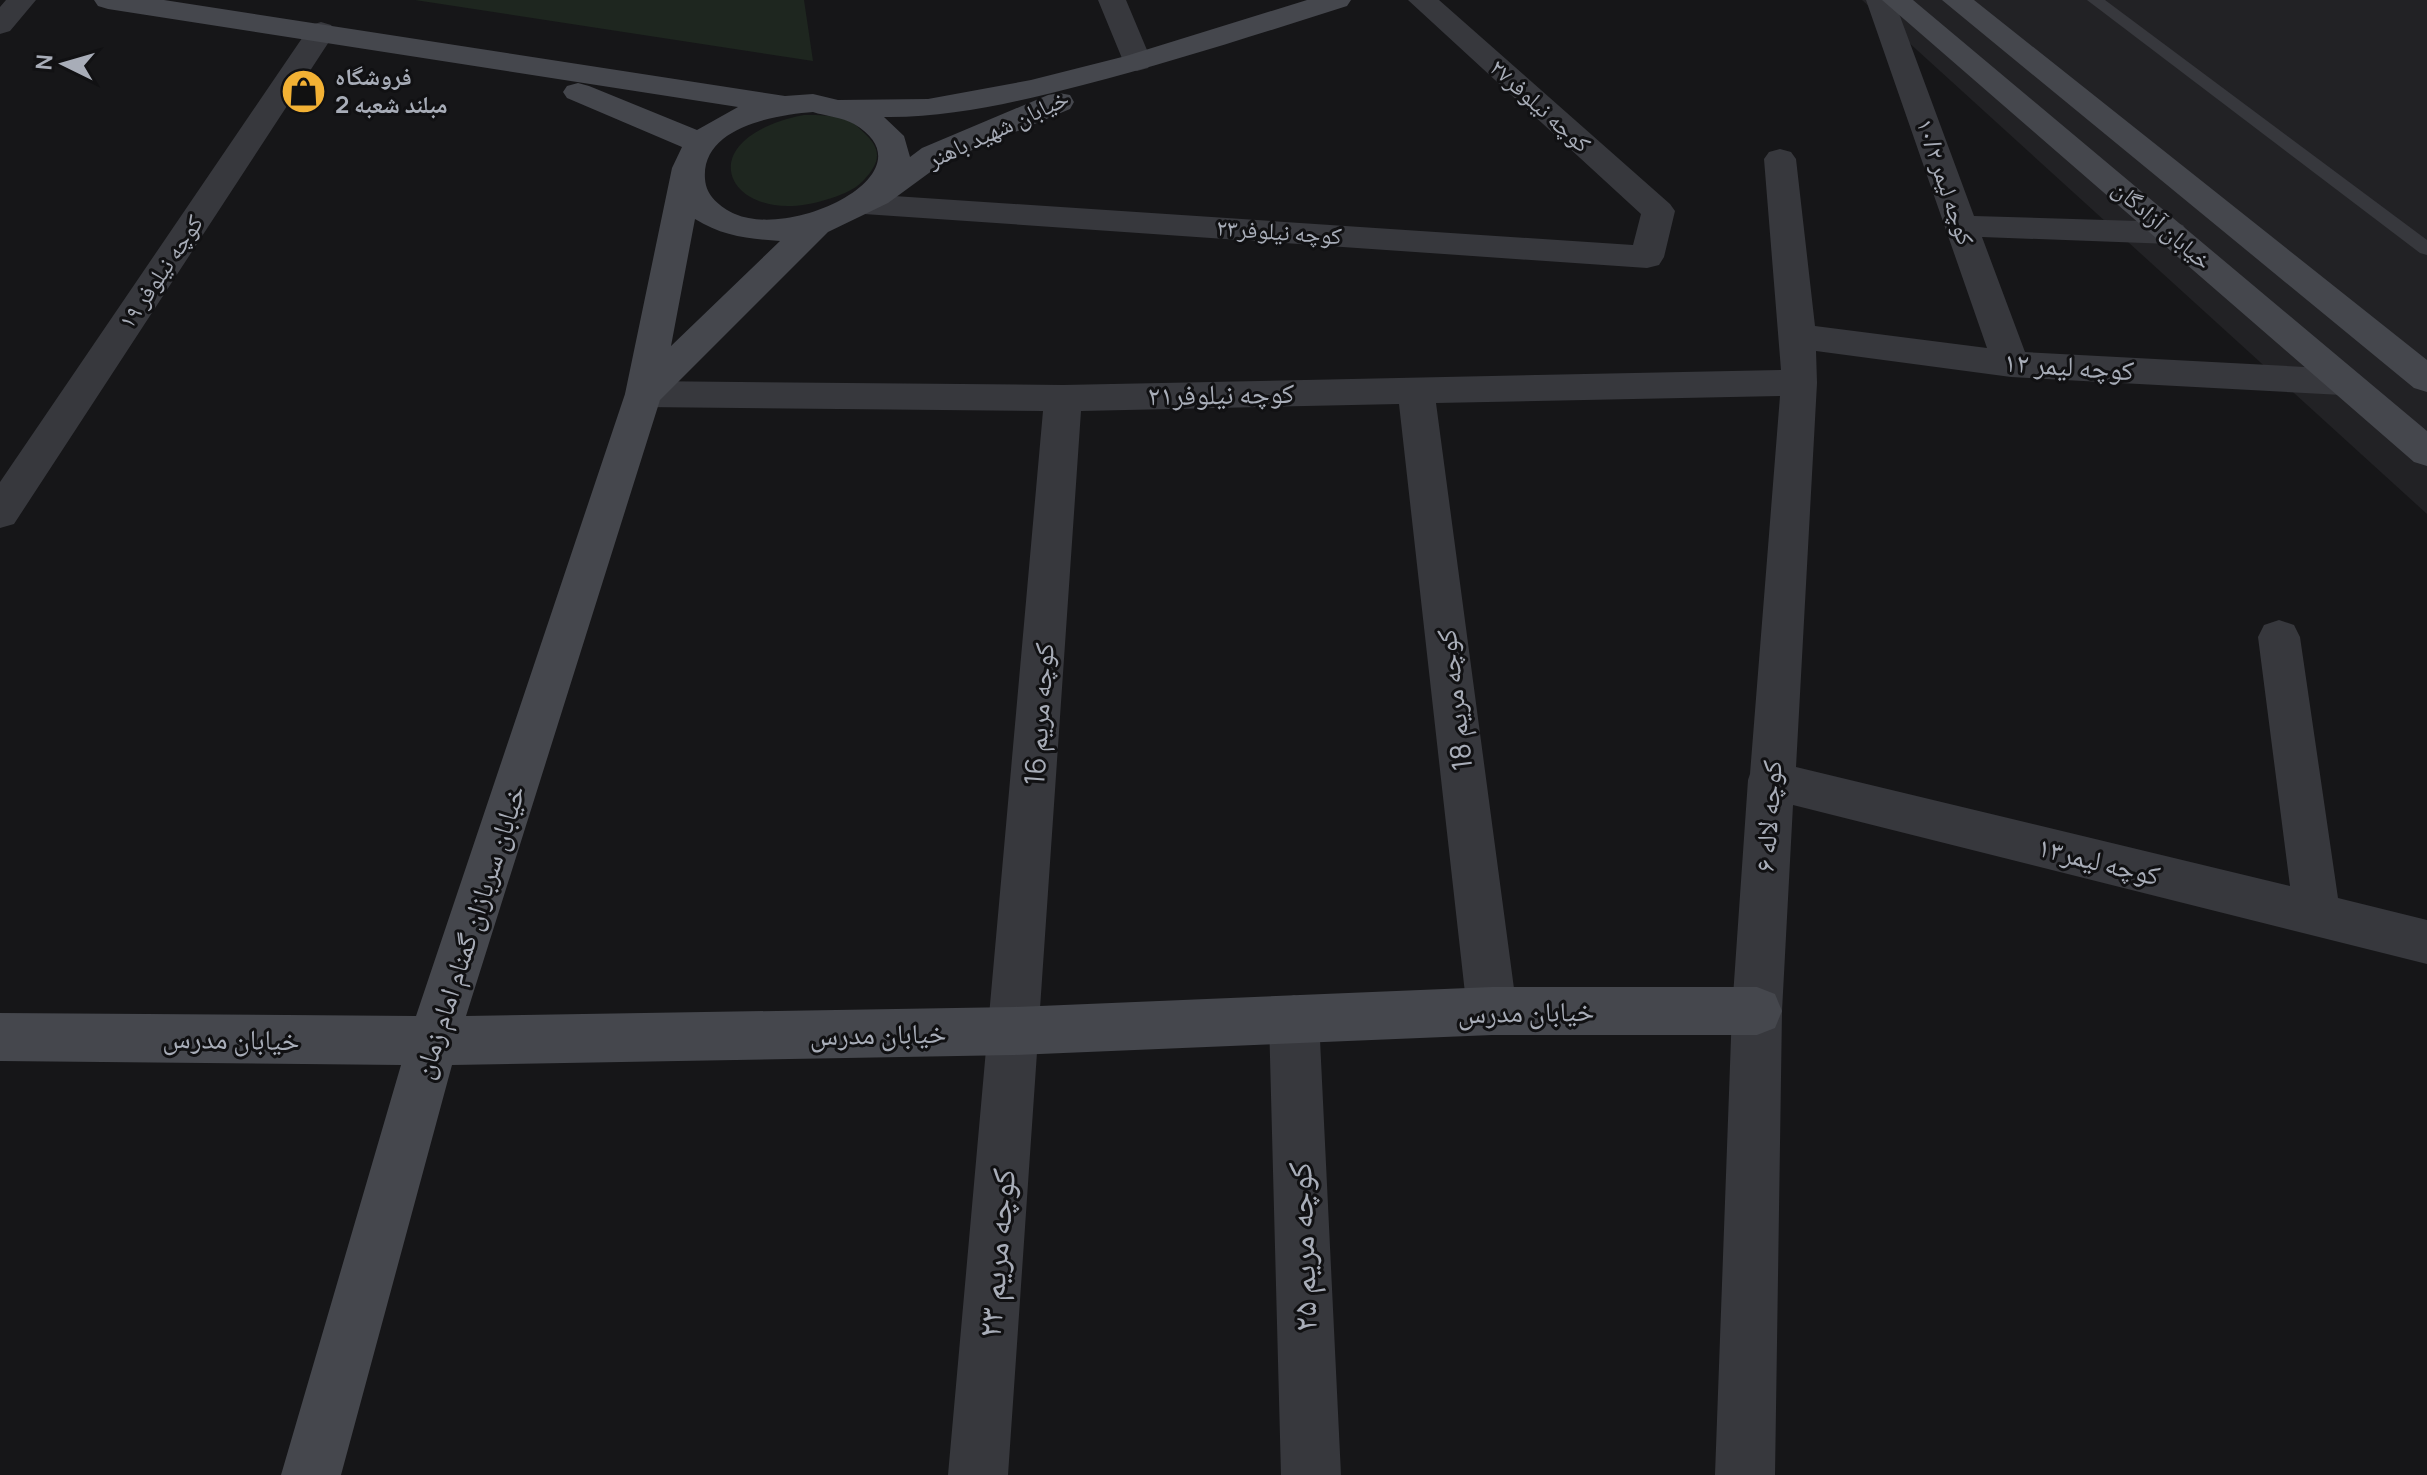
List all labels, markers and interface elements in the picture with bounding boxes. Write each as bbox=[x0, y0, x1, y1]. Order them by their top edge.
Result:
north arrow bbox=[24, 24, 104, 104]
street label: کوچه نیلوفر۲۷ bbox=[1483, 51, 1599, 159]
text: N bbox=[28, 53, 60, 71]
place label: فروشگاه مبلند شعبه 2 bbox=[335, 59, 448, 120]
shop icon: فروشگاه مبلند شعبه 2 bbox=[280, 67, 328, 115]
street label: خیابان شهید باهنر bbox=[920, 80, 1074, 175]
street label: کوچه لیمر ۱۰/۲ bbox=[1909, 114, 1983, 249]
street label: خیابان آزادگان bbox=[2106, 171, 2220, 276]
street label: کوچه نیلوفر ۱۹ bbox=[110, 208, 210, 335]
street label: کوچه نیلوفر۲۳ bbox=[1215, 210, 1343, 251]
street label: کوچه لیمر ۱۲ bbox=[2003, 341, 2136, 389]
street label: کوچه نیلوفر۲۱ bbox=[1147, 373, 1295, 413]
street label: کوچه مریم 18 bbox=[1425, 627, 1482, 773]
street label: کوچه مریم 16 bbox=[1014, 641, 1063, 787]
street label: کوچه لاله ۶ bbox=[1744, 758, 1790, 873]
street label: خیابان سربازان گمنام امام زمان bbox=[403, 780, 534, 1084]
street label: کوچه لیمر۱۳ bbox=[2034, 826, 2165, 894]
street label: خیابان مدرس bbox=[1457, 991, 1595, 1031]
street label: خیابان مدرس bbox=[809, 1013, 947, 1053]
street label: خیابان مدرس bbox=[162, 1018, 300, 1058]
street label: کوچه مریم ۲۵ bbox=[1275, 1161, 1328, 1333]
street label: کوچه مریم ۲۳ bbox=[965, 1166, 1026, 1340]

